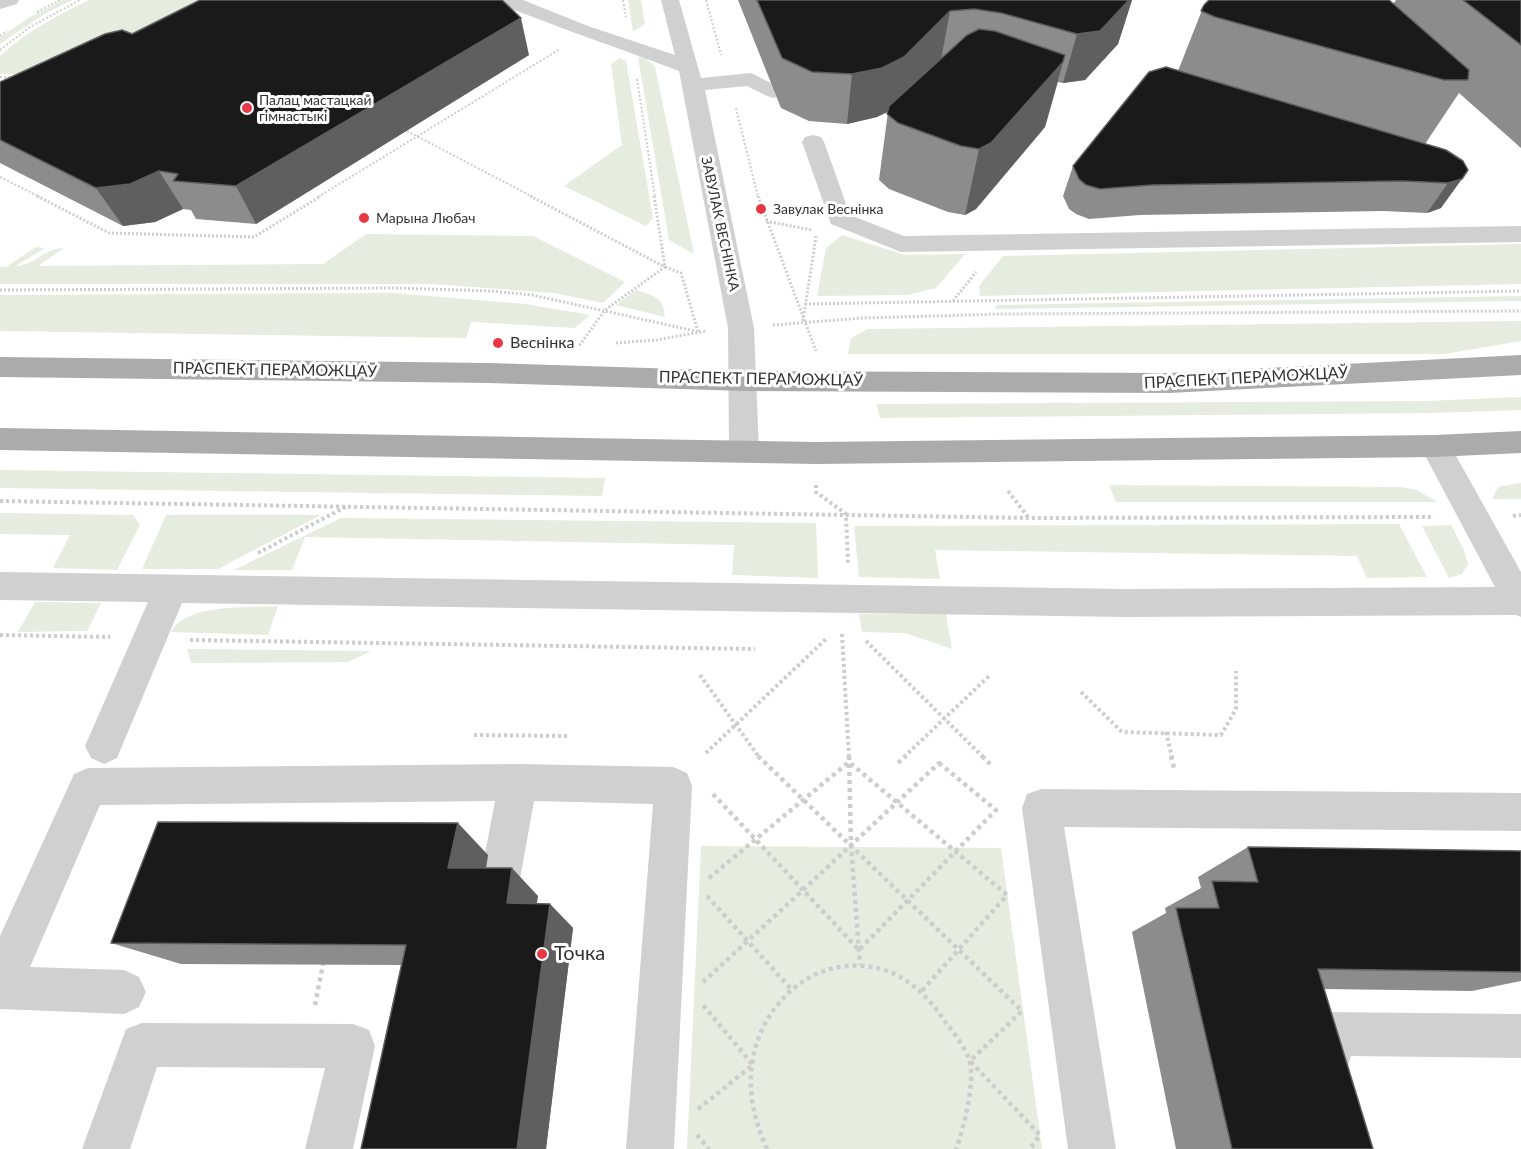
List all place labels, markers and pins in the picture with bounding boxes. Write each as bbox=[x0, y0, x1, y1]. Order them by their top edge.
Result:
place label: Палац мастацкай гімнастыкі bbox=[259, 92, 371, 124]
marker: Палац мастацкай гімнастыкі bbox=[240, 101, 254, 115]
place label: Завулак Веснінка bbox=[773, 201, 884, 217]
marker: Завулак Веснінка bbox=[754, 202, 768, 216]
place label: Марына Любач bbox=[376, 210, 475, 226]
marker: Марына Любач bbox=[357, 211, 371, 225]
place label: Веснінка bbox=[510, 333, 574, 353]
marker: Веснінка bbox=[491, 336, 505, 350]
place label: Точка bbox=[554, 942, 605, 966]
marker: Точка bbox=[535, 947, 549, 961]

